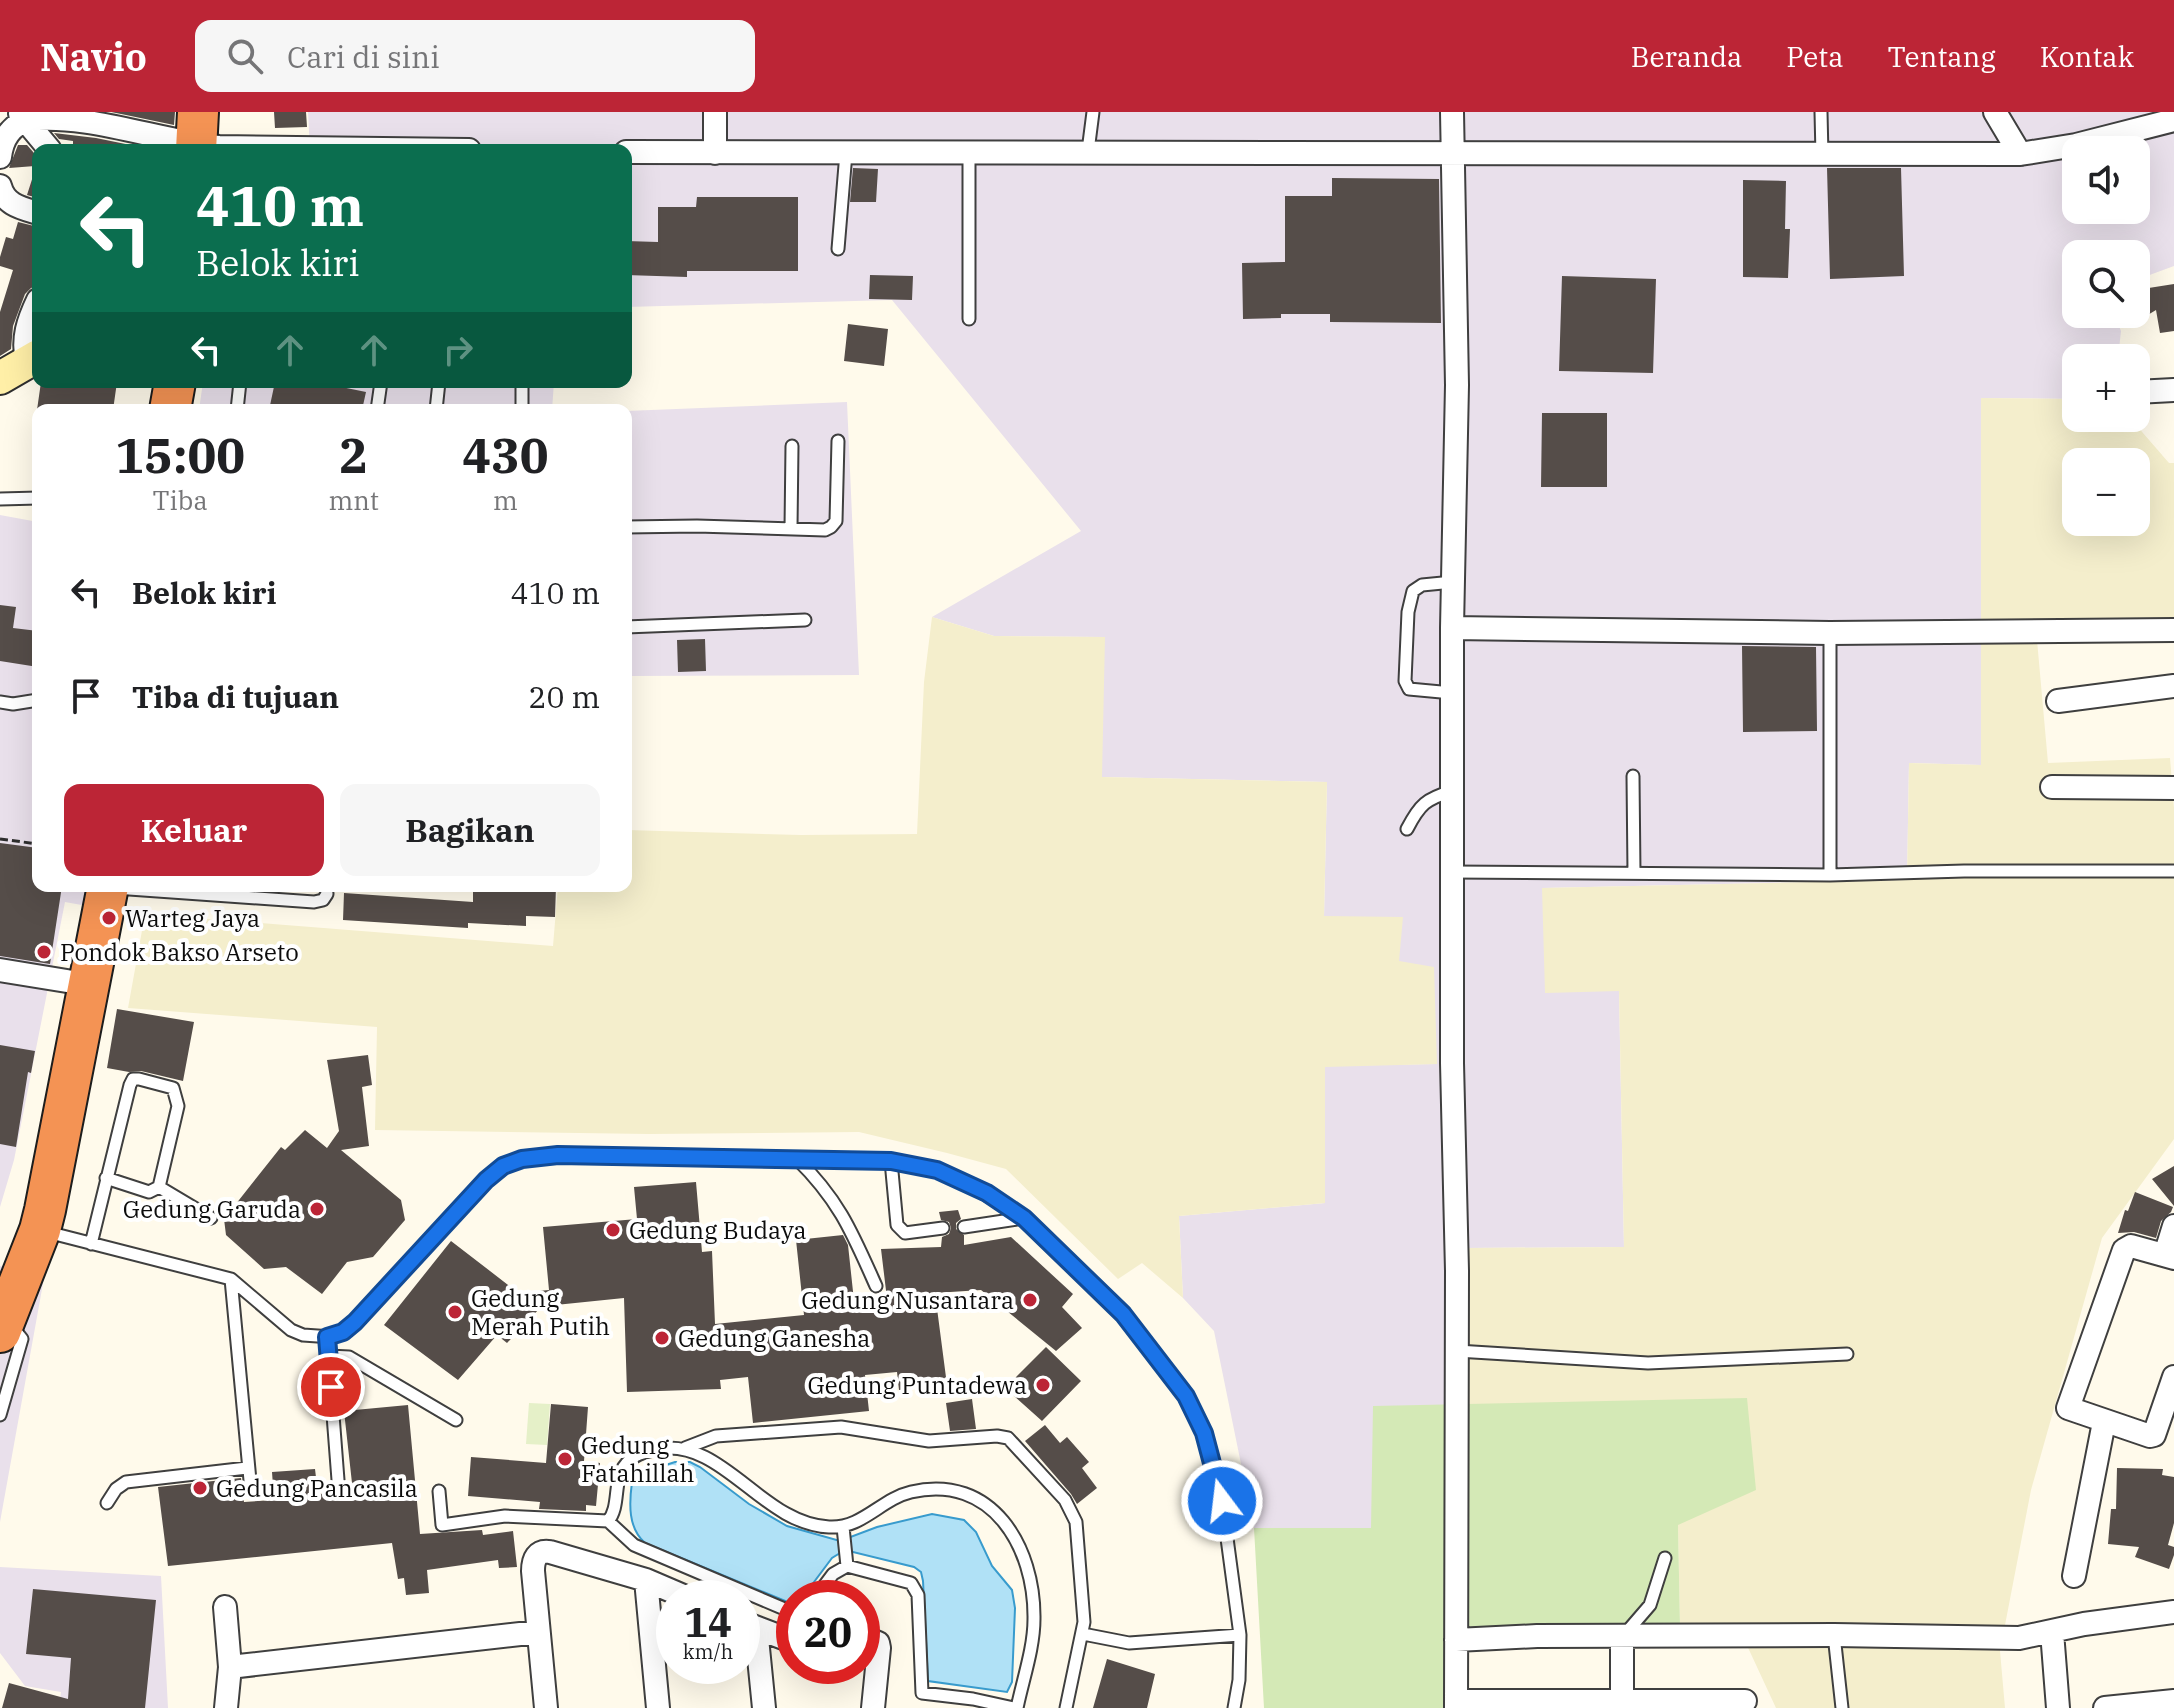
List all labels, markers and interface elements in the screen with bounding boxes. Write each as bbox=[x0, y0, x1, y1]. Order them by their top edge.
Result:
search box bbox=[195, 20, 755, 92]
text: Navio bbox=[40, 32, 147, 81]
icon: search bbox=[223, 34, 267, 78]
text: Cari di sini bbox=[287, 37, 440, 76]
text: Beranda bbox=[1631, 38, 1742, 75]
text: Peta bbox=[1786, 38, 1843, 75]
text: Tentang bbox=[1887, 38, 1996, 75]
text: Kontak bbox=[2040, 38, 2134, 75]
map controls bbox=[2062, 136, 2150, 536]
button: sound bbox=[2062, 136, 2150, 224]
text: 410 m bbox=[196, 169, 364, 241]
icon: left bbox=[64, 176, 168, 280]
text: Belok kiri bbox=[196, 239, 360, 286]
button: search bbox=[2062, 240, 2150, 328]
icon: left bbox=[184, 328, 228, 372]
icon: ahead bbox=[268, 328, 312, 372]
icon: ahead bbox=[352, 328, 396, 372]
icon: right bbox=[436, 328, 480, 372]
button: + bbox=[2062, 344, 2150, 432]
text: 15:00 bbox=[115, 424, 245, 486]
text: 2 bbox=[339, 424, 368, 486]
text: 430 bbox=[462, 424, 549, 486]
button: − bbox=[2062, 448, 2150, 536]
text: Tiba bbox=[153, 483, 208, 517]
text: mnt bbox=[328, 483, 379, 517]
text: m bbox=[493, 483, 518, 517]
icon: left bbox=[64, 570, 108, 614]
text: Belok kiri bbox=[132, 573, 277, 612]
text: 410 m bbox=[510, 573, 600, 612]
icon: arrive bbox=[64, 674, 108, 718]
text: Tiba di tujuan bbox=[132, 677, 339, 716]
text: 20 m bbox=[528, 677, 600, 716]
button: Keluar bbox=[64, 784, 324, 876]
button: Bagikan bbox=[340, 784, 600, 876]
place label: Warteg Jaya bbox=[125, 902, 260, 934]
marker: Warteg Jaya bbox=[100, 909, 118, 927]
place label: Pondok Bakso Arseto bbox=[60, 936, 299, 968]
marker: Pondok Bakso Arseto bbox=[35, 943, 53, 961]
place label: Gedung Garuda bbox=[123, 1193, 301, 1225]
marker: Gedung Garuda bbox=[308, 1200, 326, 1218]
place label: Gedung Budaya bbox=[629, 1214, 807, 1246]
marker: Gedung Budaya bbox=[604, 1221, 622, 1239]
place label: Gedung Merah Putih bbox=[471, 1282, 610, 1342]
place label: Gedung Nusantara bbox=[801, 1284, 1014, 1316]
marker: Gedung Nusantara bbox=[1021, 1291, 1039, 1309]
marker: Gedung Merah Putih bbox=[446, 1303, 464, 1321]
place label: Gedung Ganesha bbox=[678, 1322, 870, 1354]
marker: Gedung Ganesha bbox=[653, 1329, 671, 1347]
pin bbox=[297, 1353, 365, 1421]
icon: arrive bbox=[309, 1365, 353, 1409]
place label: Gedung Puntadewa bbox=[807, 1369, 1027, 1401]
marker: Gedung Puntadewa bbox=[1034, 1376, 1052, 1394]
place label: Gedung Fatahillah bbox=[581, 1429, 695, 1489]
marker: Gedung Fatahillah bbox=[556, 1450, 574, 1468]
position arrow bbox=[1180, 1459, 1264, 1543]
place label: Gedung Pancasila bbox=[216, 1472, 418, 1504]
marker: Gedung Pancasila bbox=[191, 1479, 209, 1497]
speed limit sign: 20 bbox=[776, 1580, 880, 1684]
text: 14 bbox=[684, 1596, 732, 1648]
text: km/h bbox=[683, 1638, 733, 1665]

